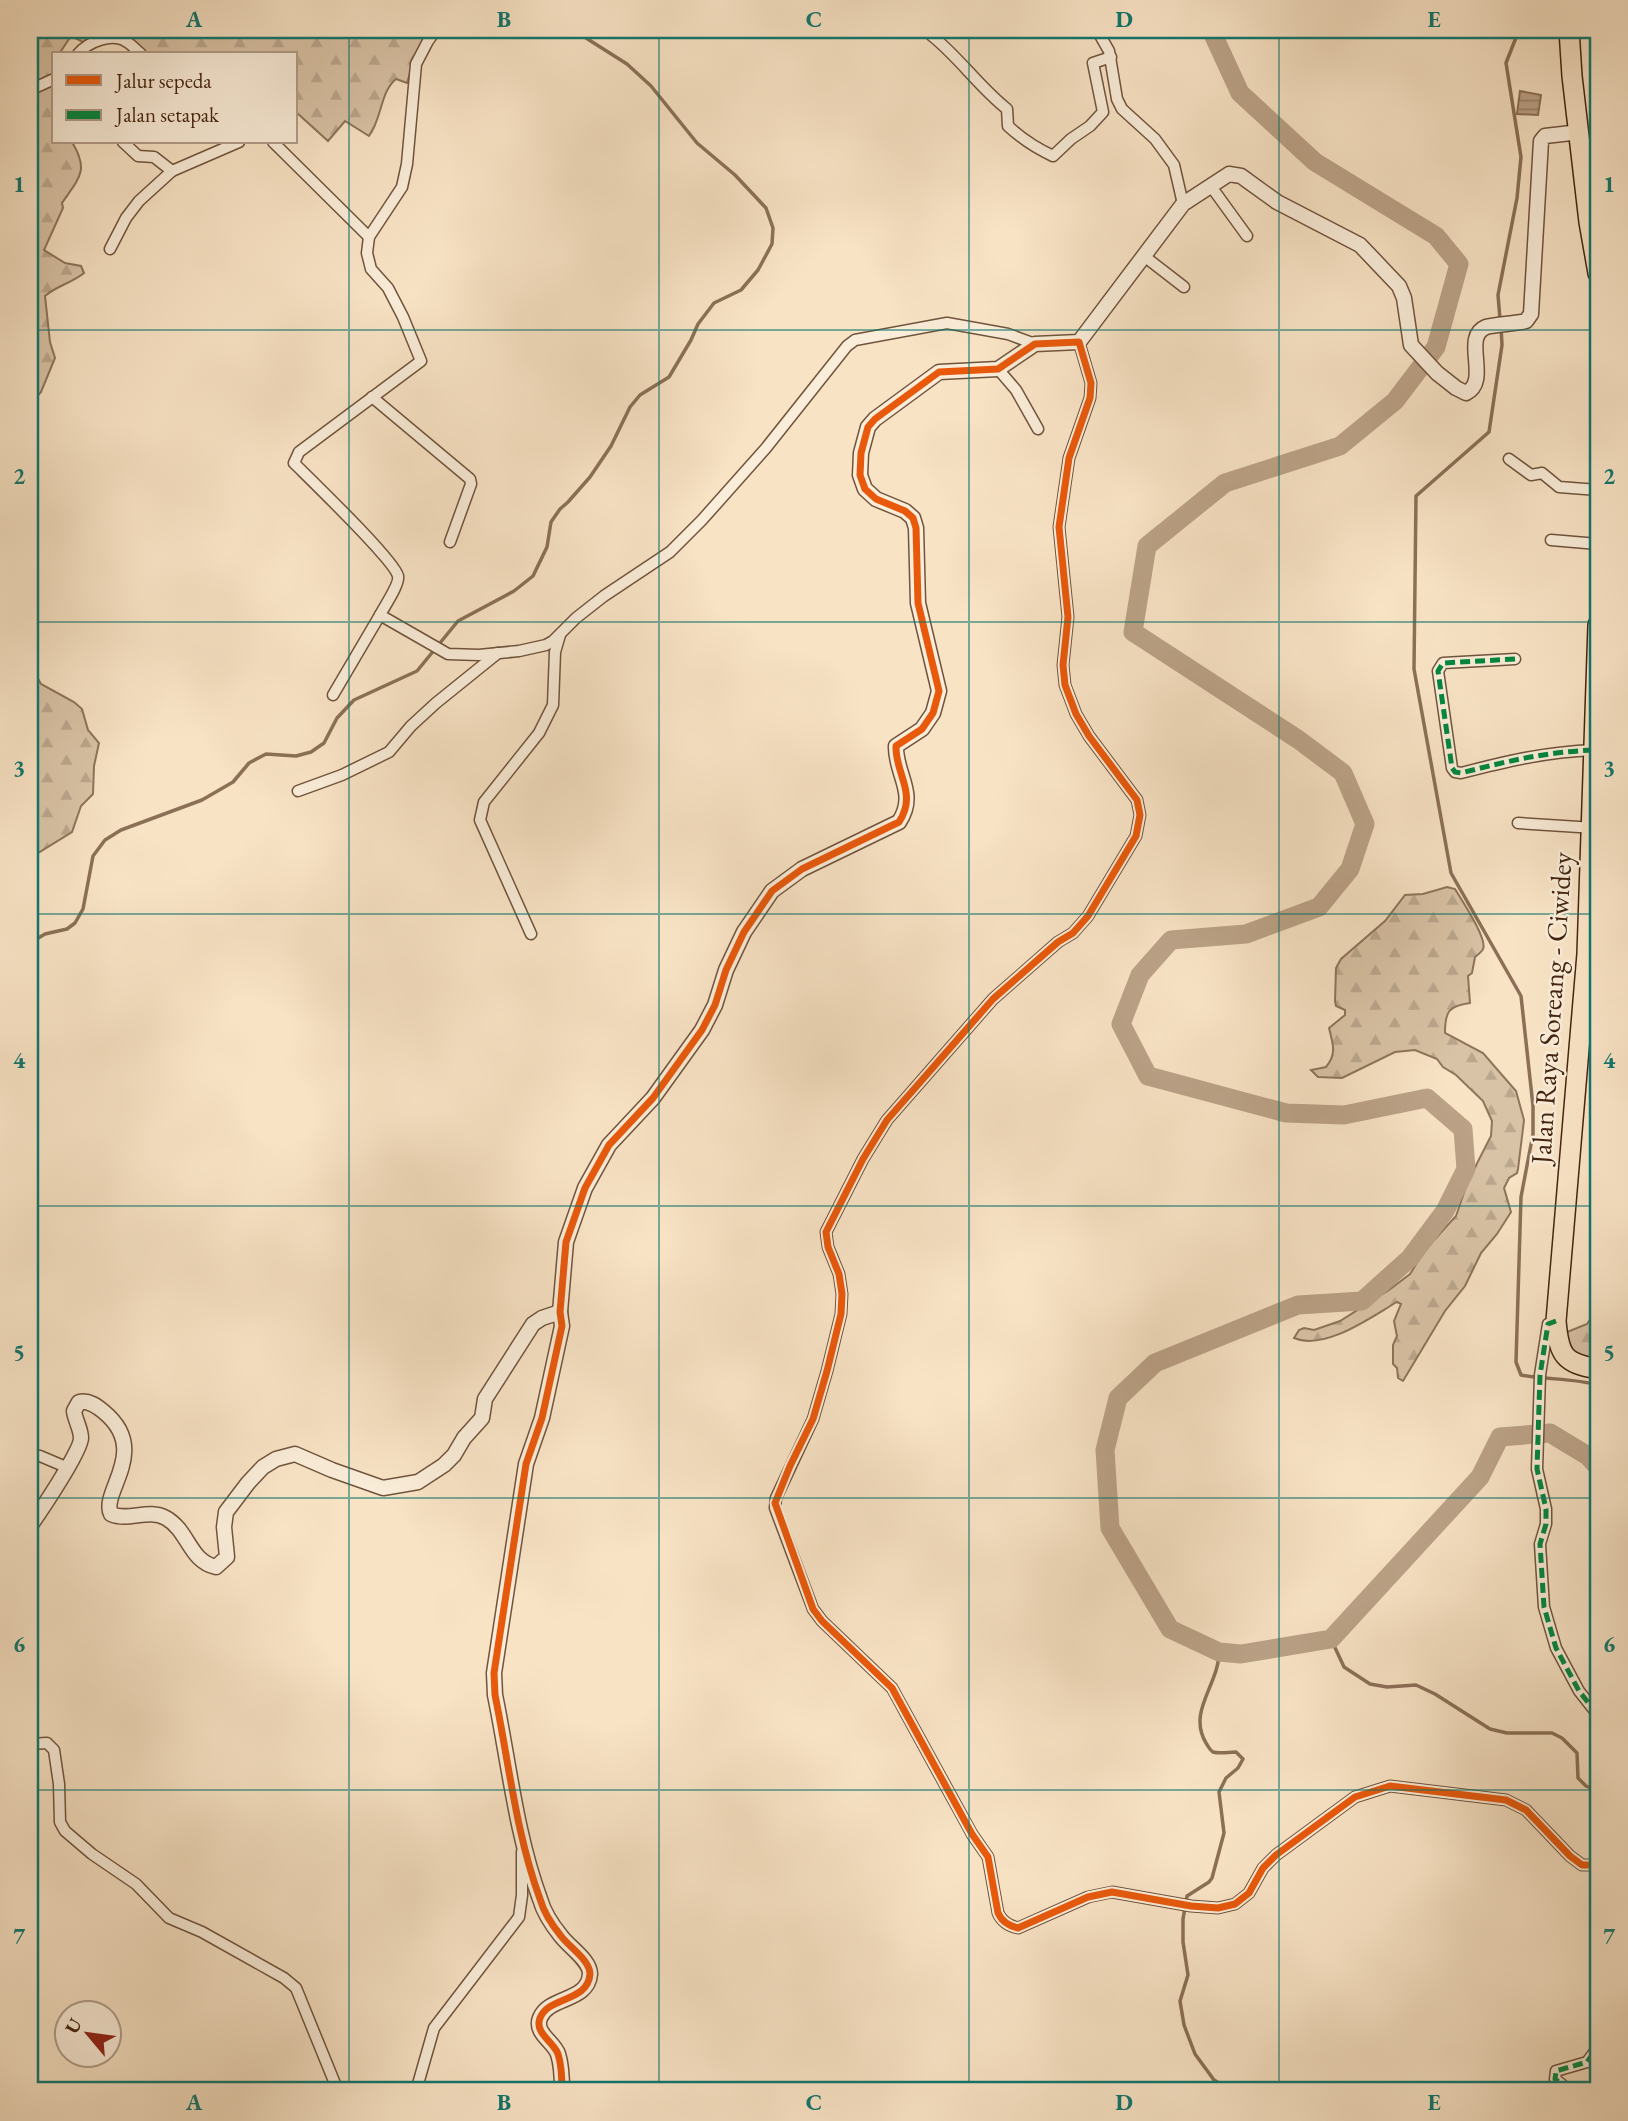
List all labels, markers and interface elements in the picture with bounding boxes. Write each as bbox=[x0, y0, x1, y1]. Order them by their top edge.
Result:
text: A bbox=[185, 4, 203, 34]
text: B bbox=[497, 4, 511, 34]
text: C bbox=[806, 4, 822, 34]
text: D bbox=[1115, 4, 1133, 34]
text: E bbox=[1427, 4, 1441, 34]
legend bbox=[52, 52, 298, 144]
text: Jalur sepeda bbox=[114, 67, 212, 94]
text: Jalan setapak bbox=[114, 101, 220, 128]
text: 1 bbox=[13, 169, 25, 199]
text: 1 bbox=[1603, 169, 1615, 199]
text: 2 bbox=[13, 461, 25, 491]
text: 2 bbox=[1603, 461, 1615, 491]
text: 3 bbox=[13, 753, 25, 783]
text: 3 bbox=[1603, 753, 1615, 783]
street label: Jalan Raya Soreang - Ciwidey bbox=[1522, 850, 1580, 1167]
text: 4 bbox=[13, 1045, 26, 1075]
text: 4 bbox=[1603, 1045, 1616, 1075]
text: 5 bbox=[13, 1337, 25, 1367]
text: 5 bbox=[1603, 1337, 1615, 1367]
text: 6 bbox=[13, 1629, 25, 1659]
text: 6 bbox=[1603, 1629, 1615, 1659]
text: 7 bbox=[13, 1921, 26, 1951]
text: 7 bbox=[1603, 1921, 1616, 1951]
north arrow bbox=[52, 1998, 122, 2068]
text: U bbox=[59, 2014, 88, 2038]
text: A bbox=[185, 2087, 203, 2117]
text: B bbox=[497, 2087, 511, 2117]
text: C bbox=[806, 2087, 822, 2117]
text: D bbox=[1115, 2087, 1133, 2117]
text: E bbox=[1427, 2087, 1441, 2117]

